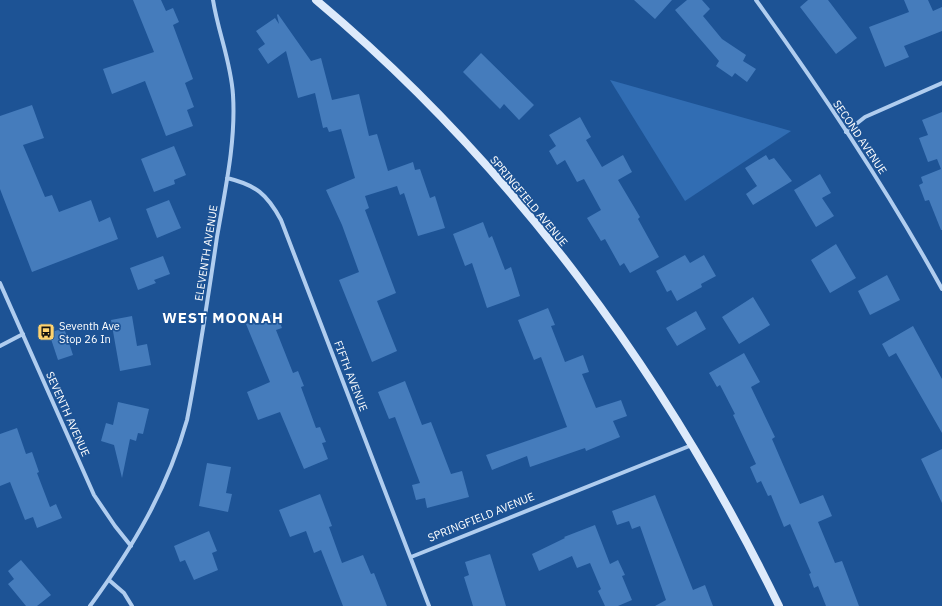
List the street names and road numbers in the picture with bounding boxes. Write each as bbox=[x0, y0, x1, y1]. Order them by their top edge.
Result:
street label: SECOND AVENUE bbox=[830, 97, 890, 177]
street label: SPRINGFIELD AVENUE bbox=[487, 153, 571, 249]
street label: ELEVENTH AVENUE bbox=[191, 204, 221, 302]
street label: FIFTH AVENUE bbox=[331, 339, 371, 413]
street label: SEVENTH AVENUE bbox=[43, 369, 93, 459]
street label: SPRINGFIELD AVENUE bbox=[426, 489, 536, 545]

